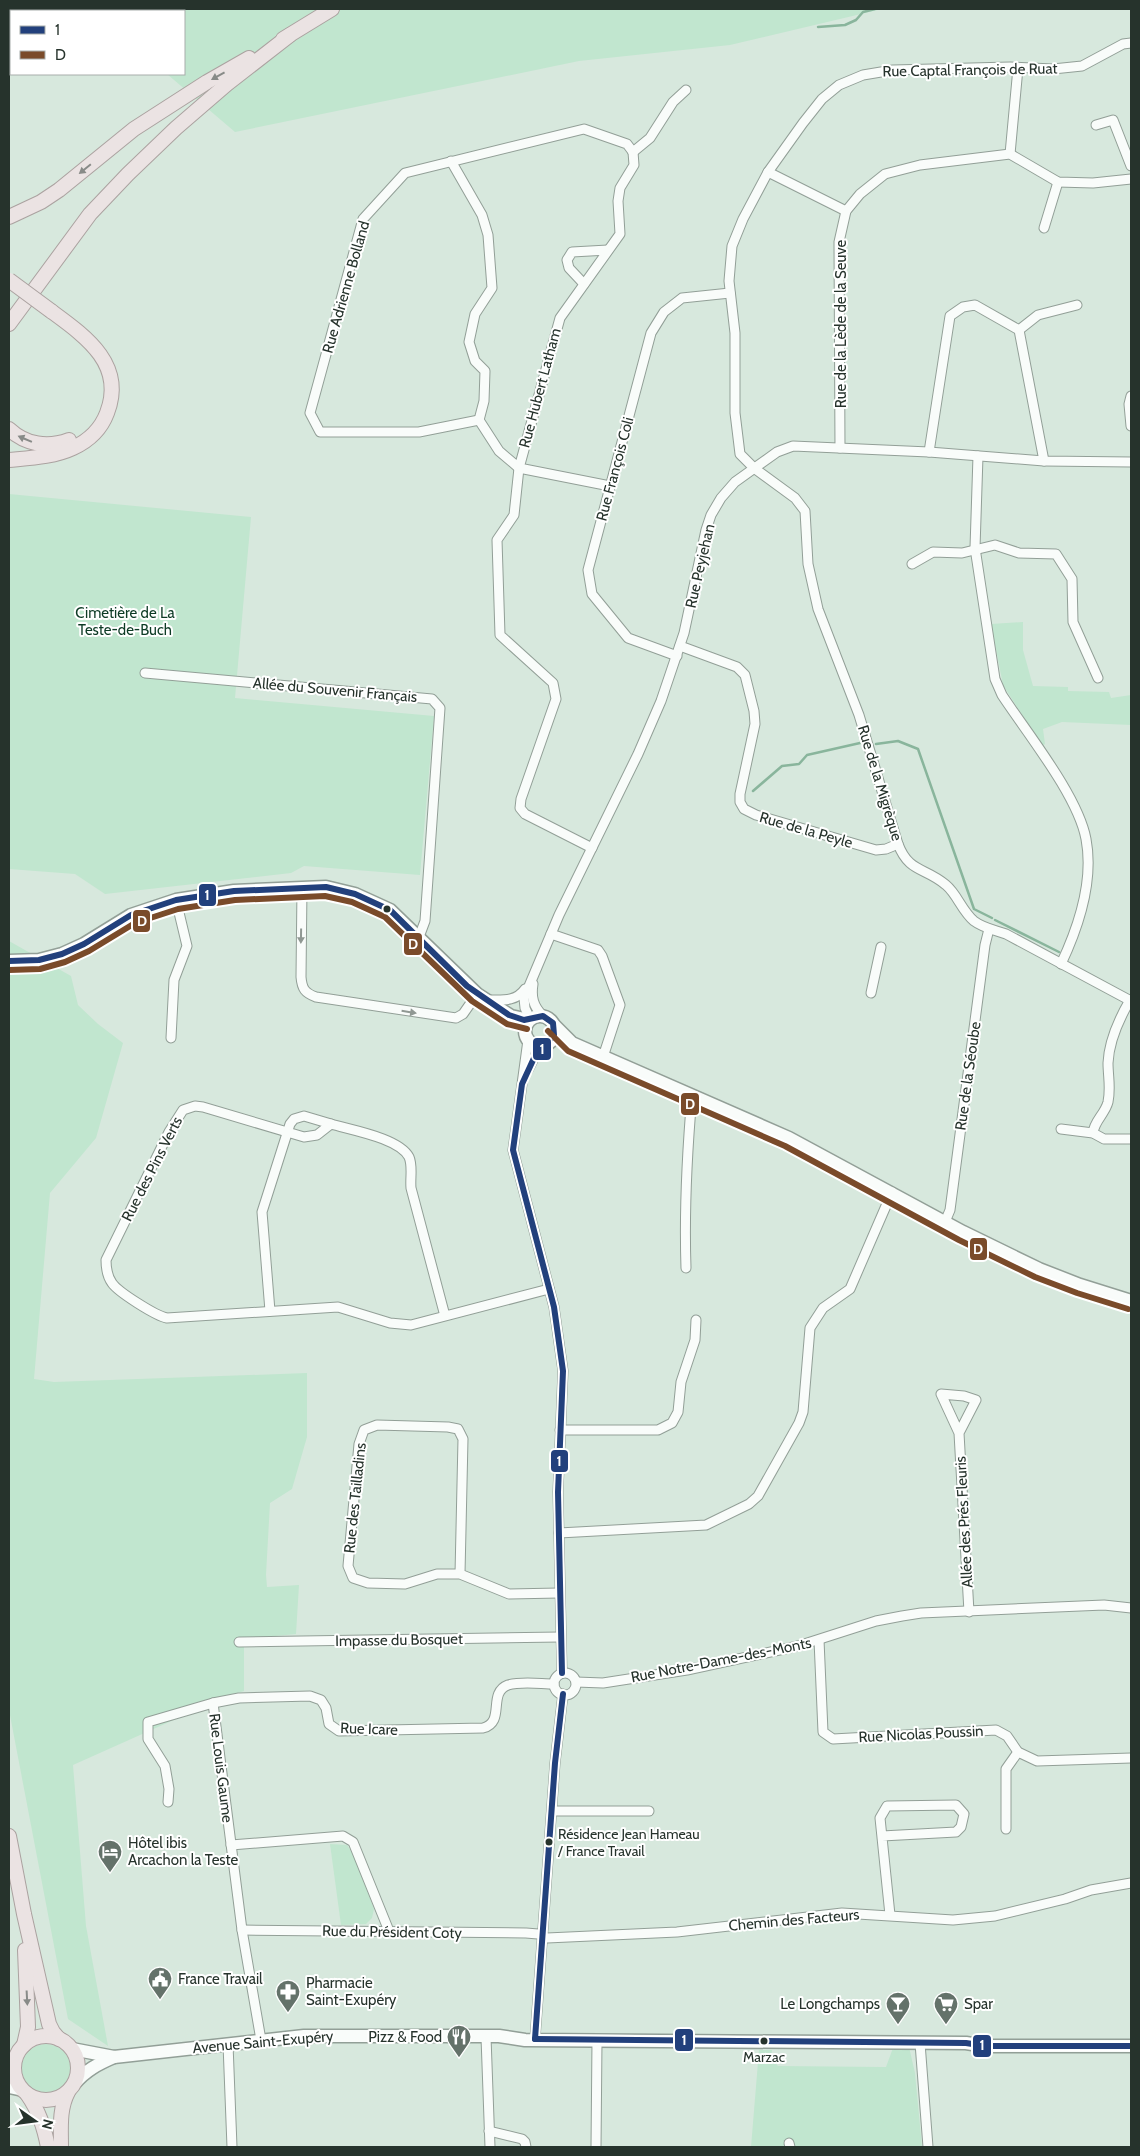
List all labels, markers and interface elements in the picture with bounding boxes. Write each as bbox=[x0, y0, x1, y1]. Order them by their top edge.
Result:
legend bbox=[10, 10, 185, 75]
text: 1 bbox=[55, 21, 60, 39]
text: D bbox=[55, 46, 66, 64]
street label: Rue Captal François de Ruat bbox=[882, 59, 1058, 81]
one-way arrow bbox=[211, 71, 224, 80]
one-way arrow bbox=[79, 164, 92, 175]
street label: Rue Adrienne Bolland bbox=[318, 219, 374, 355]
street label: Rue de la Lède de la Seuve bbox=[832, 239, 850, 408]
street label: Rue Hubert Latham bbox=[515, 326, 565, 450]
street label: Rue François Coli bbox=[592, 415, 638, 523]
one-way arrow bbox=[18, 435, 32, 443]
street label: Rue Peyjehan bbox=[682, 522, 718, 610]
park label: Cimetière de La Teste-de-Buch bbox=[75, 604, 175, 639]
street label: Allée du Souvenir Français bbox=[252, 674, 418, 706]
street label: Rue de la Migrèque bbox=[854, 723, 906, 843]
street label: Rue de la Peyle bbox=[757, 808, 855, 852]
line badge: 1 bbox=[198, 883, 217, 907]
text: 1 bbox=[204, 886, 210, 904]
unlabelled marker bbox=[382, 904, 392, 914]
line badge: D bbox=[132, 909, 151, 933]
text: D bbox=[137, 912, 147, 930]
one-way arrow bbox=[297, 928, 305, 944]
line badge: D bbox=[403, 932, 423, 956]
text: D bbox=[408, 935, 418, 953]
one-way arrow bbox=[401, 1008, 417, 1016]
street label: Rue de la Séoube bbox=[951, 1020, 985, 1132]
line badge: 1 bbox=[532, 1037, 552, 1061]
text: 1 bbox=[539, 1040, 545, 1058]
line badge: D bbox=[680, 1092, 700, 1116]
text: D bbox=[685, 1095, 695, 1113]
street label: Rue des Pins Verts bbox=[118, 1114, 186, 1224]
line badge: D bbox=[969, 1237, 988, 1261]
text: D bbox=[973, 1240, 983, 1258]
street label: Rue des Tailladins bbox=[340, 1442, 370, 1554]
line badge: 1 bbox=[550, 1449, 569, 1473]
text: 1 bbox=[556, 1452, 562, 1470]
street label: Allée des Prés Fleuris bbox=[952, 1456, 976, 1588]
street label: Impasse du Bosquet bbox=[335, 1630, 463, 1650]
street label: Rue Notre-Dame-des-Monts bbox=[629, 1634, 813, 1686]
street label: Rue Louis Gaume bbox=[205, 1712, 237, 1824]
street label: Rue Icare bbox=[340, 1719, 398, 1739]
street label: Rue Nicolas Poussin bbox=[858, 1722, 984, 1746]
place label: Résidence Jean Hameau / France Travail bbox=[557, 1825, 700, 1860]
place label: Hôtel ibis Arcachon la Teste bbox=[128, 1834, 239, 1869]
marker: Résidence Jean Hameau / France Travail bbox=[544, 1837, 554, 1847]
hotel icon: Hôtel ibis Arcachon la Teste bbox=[97, 1839, 123, 1873]
street label: Chemin des Facteurs bbox=[728, 1905, 860, 1935]
street label: Rue du Président Coty bbox=[322, 1922, 463, 1942]
public building icon: France Travail bbox=[147, 1966, 173, 2000]
place label: France Travail bbox=[178, 1970, 263, 1988]
place label: Pharmacie Saint-Exupéry bbox=[306, 1974, 397, 2009]
pharmacy icon: Pharmacie Saint-Exupéry bbox=[275, 1979, 301, 2013]
one-way arrow bbox=[24, 1990, 32, 2006]
bar icon: Le Longchamps bbox=[885, 1991, 911, 2025]
supermarket icon: Spar bbox=[933, 1991, 959, 2025]
place label: Le Longchamps bbox=[780, 1995, 880, 2013]
place label: Spar bbox=[964, 1995, 993, 2013]
restaurant icon: Pizz & Food bbox=[446, 2024, 472, 2058]
street label: Avenue Saint-Exupéry bbox=[192, 2027, 335, 2057]
place label: Pizz & Food bbox=[368, 2028, 442, 2046]
line badge: 1 bbox=[674, 2028, 694, 2052]
text: 1 bbox=[681, 2031, 687, 2049]
line badge: 1 bbox=[972, 2034, 992, 2058]
marker: Marzac bbox=[759, 2036, 769, 2046]
text: 1 bbox=[979, 2036, 985, 2054]
place label: Marzac bbox=[743, 2048, 785, 2066]
north arrow bbox=[10, 2096, 60, 2146]
text: N bbox=[38, 2117, 58, 2131]

